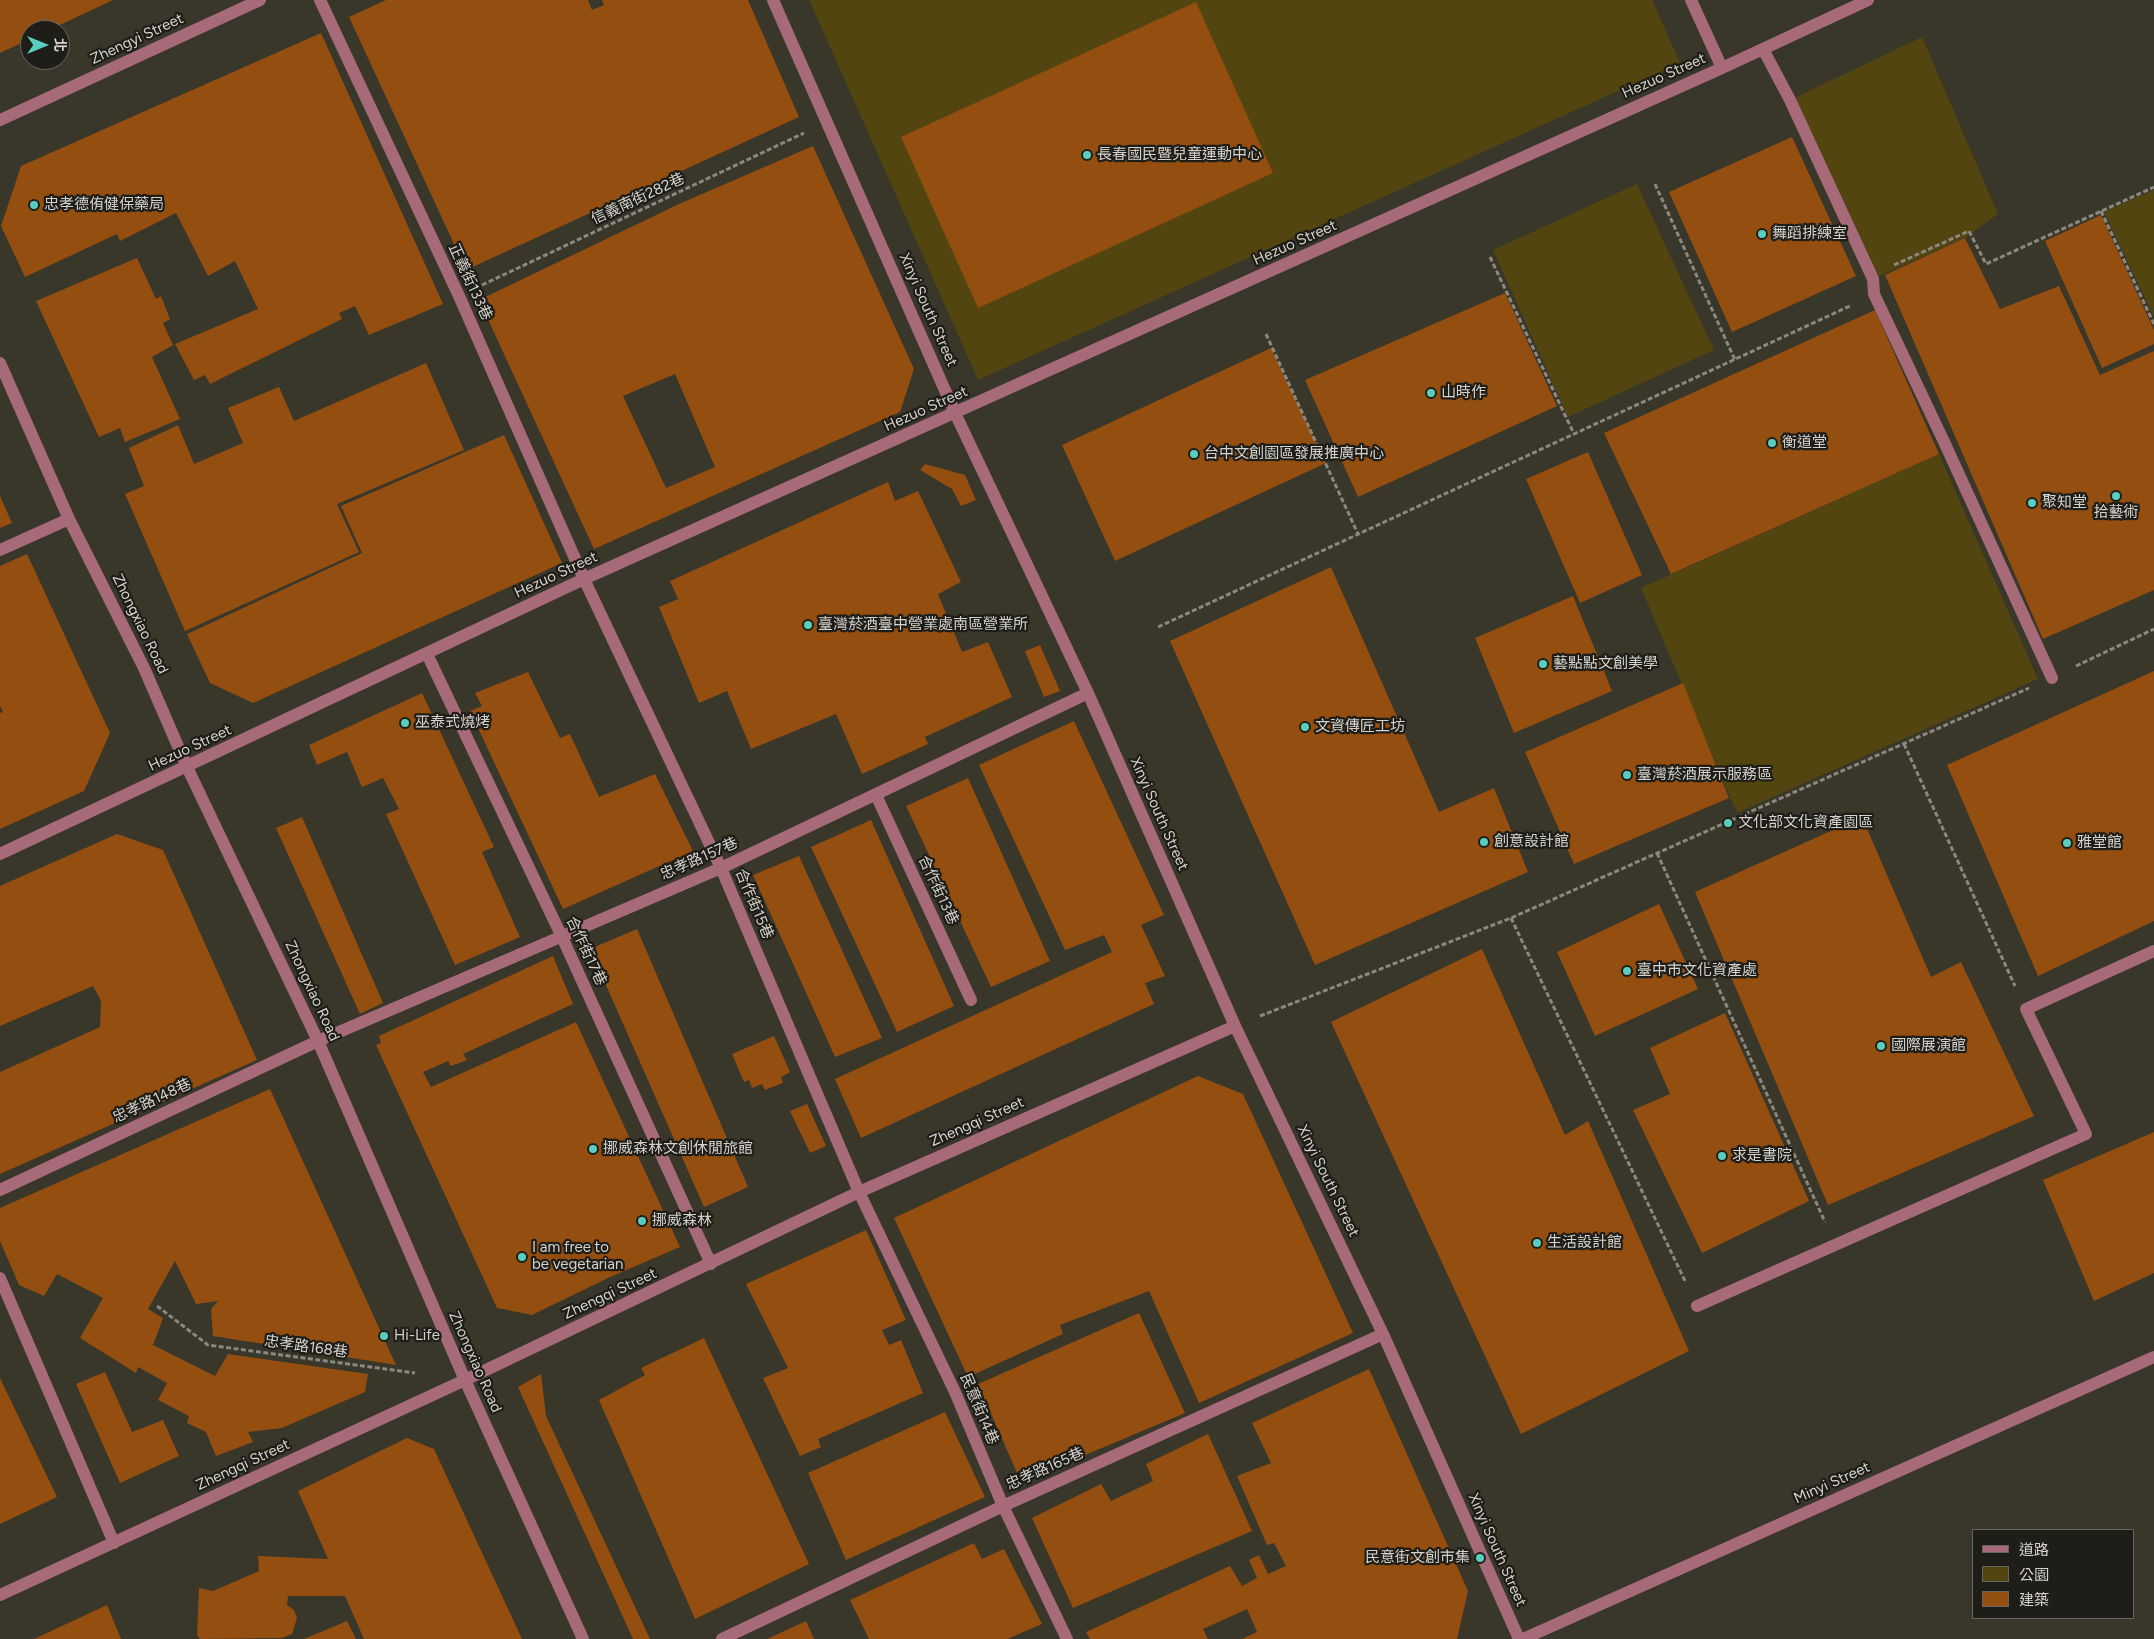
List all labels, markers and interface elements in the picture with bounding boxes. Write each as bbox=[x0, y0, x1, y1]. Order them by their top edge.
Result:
street label: Zhengyi Street bbox=[88, 10, 186, 68]
north arrow bbox=[20, 20, 70, 70]
text: 北 bbox=[51, 38, 68, 52]
street label: Hezuo Street bbox=[1619, 50, 1709, 102]
place label: 長春國民暨兒童運動中心 bbox=[1097, 146, 1262, 164]
marker: 長春國民暨兒童運動中心 bbox=[1081, 149, 1093, 161]
street label: 信義南街282巷 bbox=[588, 170, 688, 228]
place label: 忠孝德侑健保藥局 bbox=[44, 196, 164, 214]
marker: 忠孝德侑健保藥局 bbox=[28, 199, 40, 211]
street label: Hezuo Street bbox=[1250, 217, 1340, 269]
place label: 舞蹈排練室 bbox=[1772, 225, 1847, 243]
marker: 舞蹈排練室 bbox=[1756, 228, 1768, 240]
street label: 正義街133巷 bbox=[444, 241, 496, 323]
street label: Xinyi South Street bbox=[895, 251, 961, 369]
street label: Hezuo Street bbox=[881, 383, 971, 435]
place label: 山時作 bbox=[1441, 384, 1486, 402]
marker: 山時作 bbox=[1425, 387, 1437, 399]
place label: 衡道堂 bbox=[1782, 434, 1827, 452]
marker: 衡道堂 bbox=[1766, 437, 1778, 449]
place label: 台中文創園區發展推廣中心 bbox=[1204, 445, 1384, 463]
marker: 台中文創園區發展推廣中心 bbox=[1188, 448, 1200, 460]
marker: 拾藝術 bbox=[2110, 490, 2122, 502]
place label: 聚知堂 bbox=[2042, 494, 2087, 512]
marker: 聚知堂 bbox=[2026, 497, 2038, 509]
place label: 拾藝術 bbox=[2094, 504, 2138, 522]
street label: Hezuo Street bbox=[512, 548, 600, 602]
street label: Zhongxiao Road bbox=[108, 571, 172, 677]
place label: 臺灣菸酒臺中營業處南區營業所 bbox=[818, 616, 1028, 634]
marker: 臺灣菸酒臺中營業處南區營業所 bbox=[802, 619, 814, 631]
place label: 藝點點文創美學 bbox=[1553, 655, 1658, 673]
marker: 藝點點文創美學 bbox=[1537, 658, 1549, 670]
place label: 巫泰式燒烤 bbox=[415, 714, 490, 732]
marker: 巫泰式燒烤 bbox=[399, 717, 411, 729]
place label: 文資傳匠工坊 bbox=[1315, 718, 1405, 736]
street label: Hezuo Street bbox=[146, 721, 234, 775]
marker: 文資傳匠工坊 bbox=[1299, 721, 1311, 733]
street label: Xinyi South Street bbox=[1126, 755, 1192, 873]
place label: 臺灣菸酒展示服務區 bbox=[1637, 766, 1772, 784]
marker: 臺灣菸酒展示服務區 bbox=[1621, 769, 1633, 781]
place label: 文化部文化資產園區 bbox=[1738, 814, 1873, 832]
marker: 文化部文化資產園區 bbox=[1722, 817, 1734, 829]
place label: 創意設計館 bbox=[1494, 833, 1569, 851]
street label: 忠孝路157巷 bbox=[657, 834, 741, 884]
place label: 雅堂館 bbox=[2077, 834, 2122, 852]
marker: 創意設計館 bbox=[1478, 836, 1490, 848]
marker: 雅堂館 bbox=[2061, 837, 2073, 849]
street label: 合作街13巷 bbox=[914, 853, 962, 927]
street label: 合作街15巷 bbox=[731, 866, 777, 942]
street label: 合作街17巷 bbox=[562, 914, 610, 988]
street label: Zhongxiao Road bbox=[281, 938, 343, 1044]
place label: 臺中市文化資產處 bbox=[1637, 962, 1757, 980]
marker: 臺中市文化資產處 bbox=[1621, 965, 1633, 977]
place label: 國際展演館 bbox=[1891, 1037, 1966, 1055]
marker: 國際展演館 bbox=[1875, 1040, 1887, 1052]
street label: 忠孝路148巷 bbox=[110, 1075, 194, 1127]
street label: Zhengqi Street bbox=[927, 1093, 1027, 1151]
street label: Xinyi South Street bbox=[1293, 1122, 1363, 1240]
place label: 挪威森林文創休閒旅館 bbox=[603, 1140, 753, 1158]
marker: 挪威森林文創休閒旅館 bbox=[587, 1143, 599, 1155]
place label: 求是書院 bbox=[1732, 1147, 1792, 1165]
marker: 求是書院 bbox=[1716, 1150, 1728, 1162]
place label: 挪威森林 bbox=[652, 1212, 712, 1230]
marker: 挪威森林 bbox=[636, 1215, 648, 1227]
place label: 生活設計館 bbox=[1547, 1234, 1622, 1252]
marker: 生活設計館 bbox=[1531, 1237, 1543, 1249]
place label: I am free to be vegetarian bbox=[532, 1239, 623, 1274]
marker: I am free to be vegetarian bbox=[516, 1251, 528, 1263]
street label: Zhengqi Street bbox=[560, 1264, 660, 1324]
street label: Zhongxiao Road bbox=[445, 1309, 505, 1415]
place label: Hi-Life bbox=[394, 1327, 440, 1345]
marker: Hi-Life bbox=[378, 1330, 390, 1342]
street label: 忠孝路168巷 bbox=[263, 1332, 349, 1362]
street label: 民意街14巷 bbox=[956, 1371, 1002, 1447]
street label: Zhengqi Street bbox=[193, 1435, 293, 1495]
street label: 忠孝路165巷 bbox=[1003, 1444, 1087, 1494]
street label: Minyi Street bbox=[1791, 1458, 1873, 1508]
street label: Xinyi South Street bbox=[1464, 1491, 1530, 1609]
legend bbox=[1972, 1529, 2134, 1619]
text: 道路 bbox=[2019, 1541, 2049, 1559]
place label: 民意街文創市集 bbox=[1365, 1549, 1470, 1567]
marker: 民意街文創市集 bbox=[1474, 1552, 1486, 1564]
text: 公園 bbox=[2019, 1566, 2049, 1584]
text: 建築 bbox=[2019, 1591, 2049, 1609]

